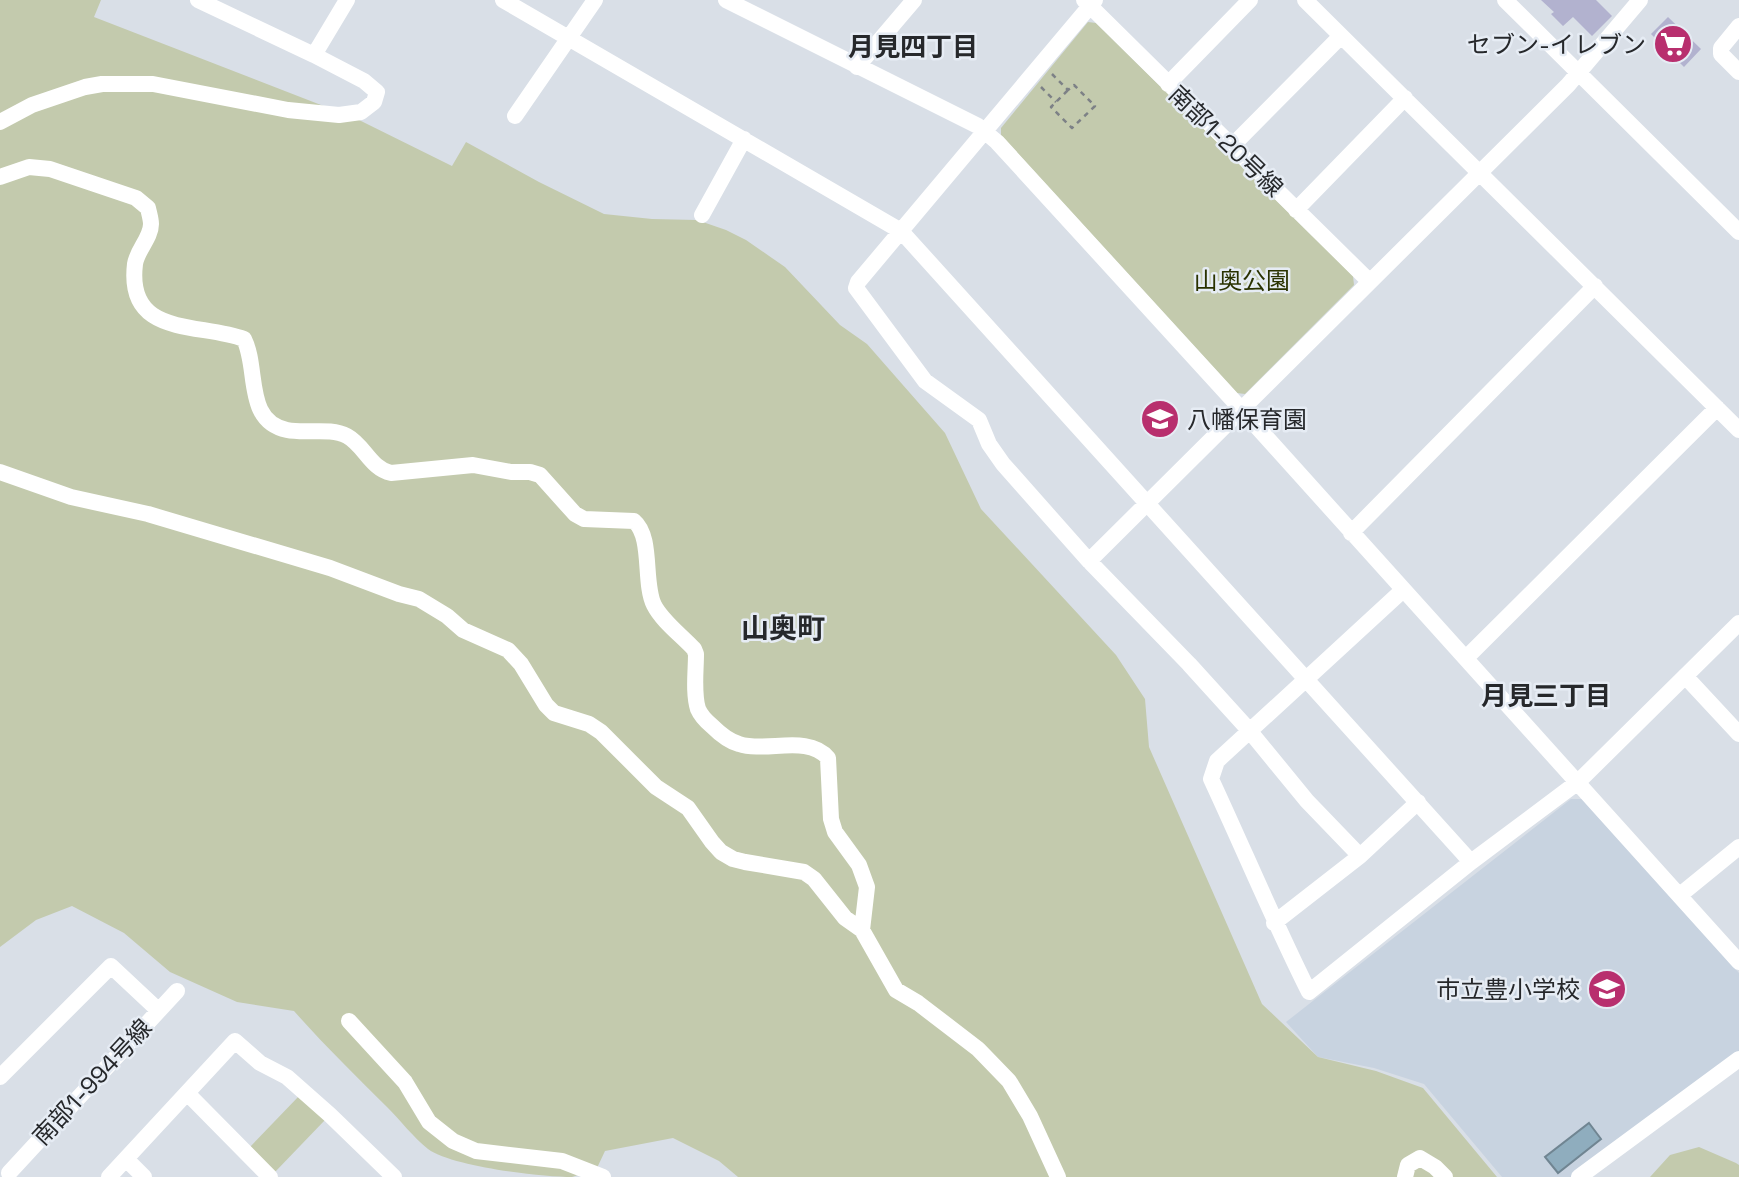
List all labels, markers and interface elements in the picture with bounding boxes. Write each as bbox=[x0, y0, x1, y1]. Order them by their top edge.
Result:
supermarket icon: セブン-イレブン bbox=[1652, 23, 1694, 65]
place label: セブン-イレブン bbox=[1467, 29, 1646, 60]
district label: 月見四丁目 bbox=[848, 30, 978, 64]
street label: 南部1-20号線 bbox=[1162, 79, 1290, 203]
park label: 山奥公園 bbox=[1194, 265, 1290, 296]
school or university icon: 八幡保育園 bbox=[1139, 398, 1181, 440]
place label: 八幡保育園 bbox=[1187, 404, 1307, 435]
district label: 山奥町 bbox=[741, 610, 825, 646]
district label: 月見三丁目 bbox=[1481, 679, 1611, 713]
school or university icon: 市立豊小学校 bbox=[1586, 968, 1628, 1010]
place label: 市立豊小学校 bbox=[1436, 974, 1580, 1005]
street label: 南部1-994号線 bbox=[26, 1012, 158, 1152]

